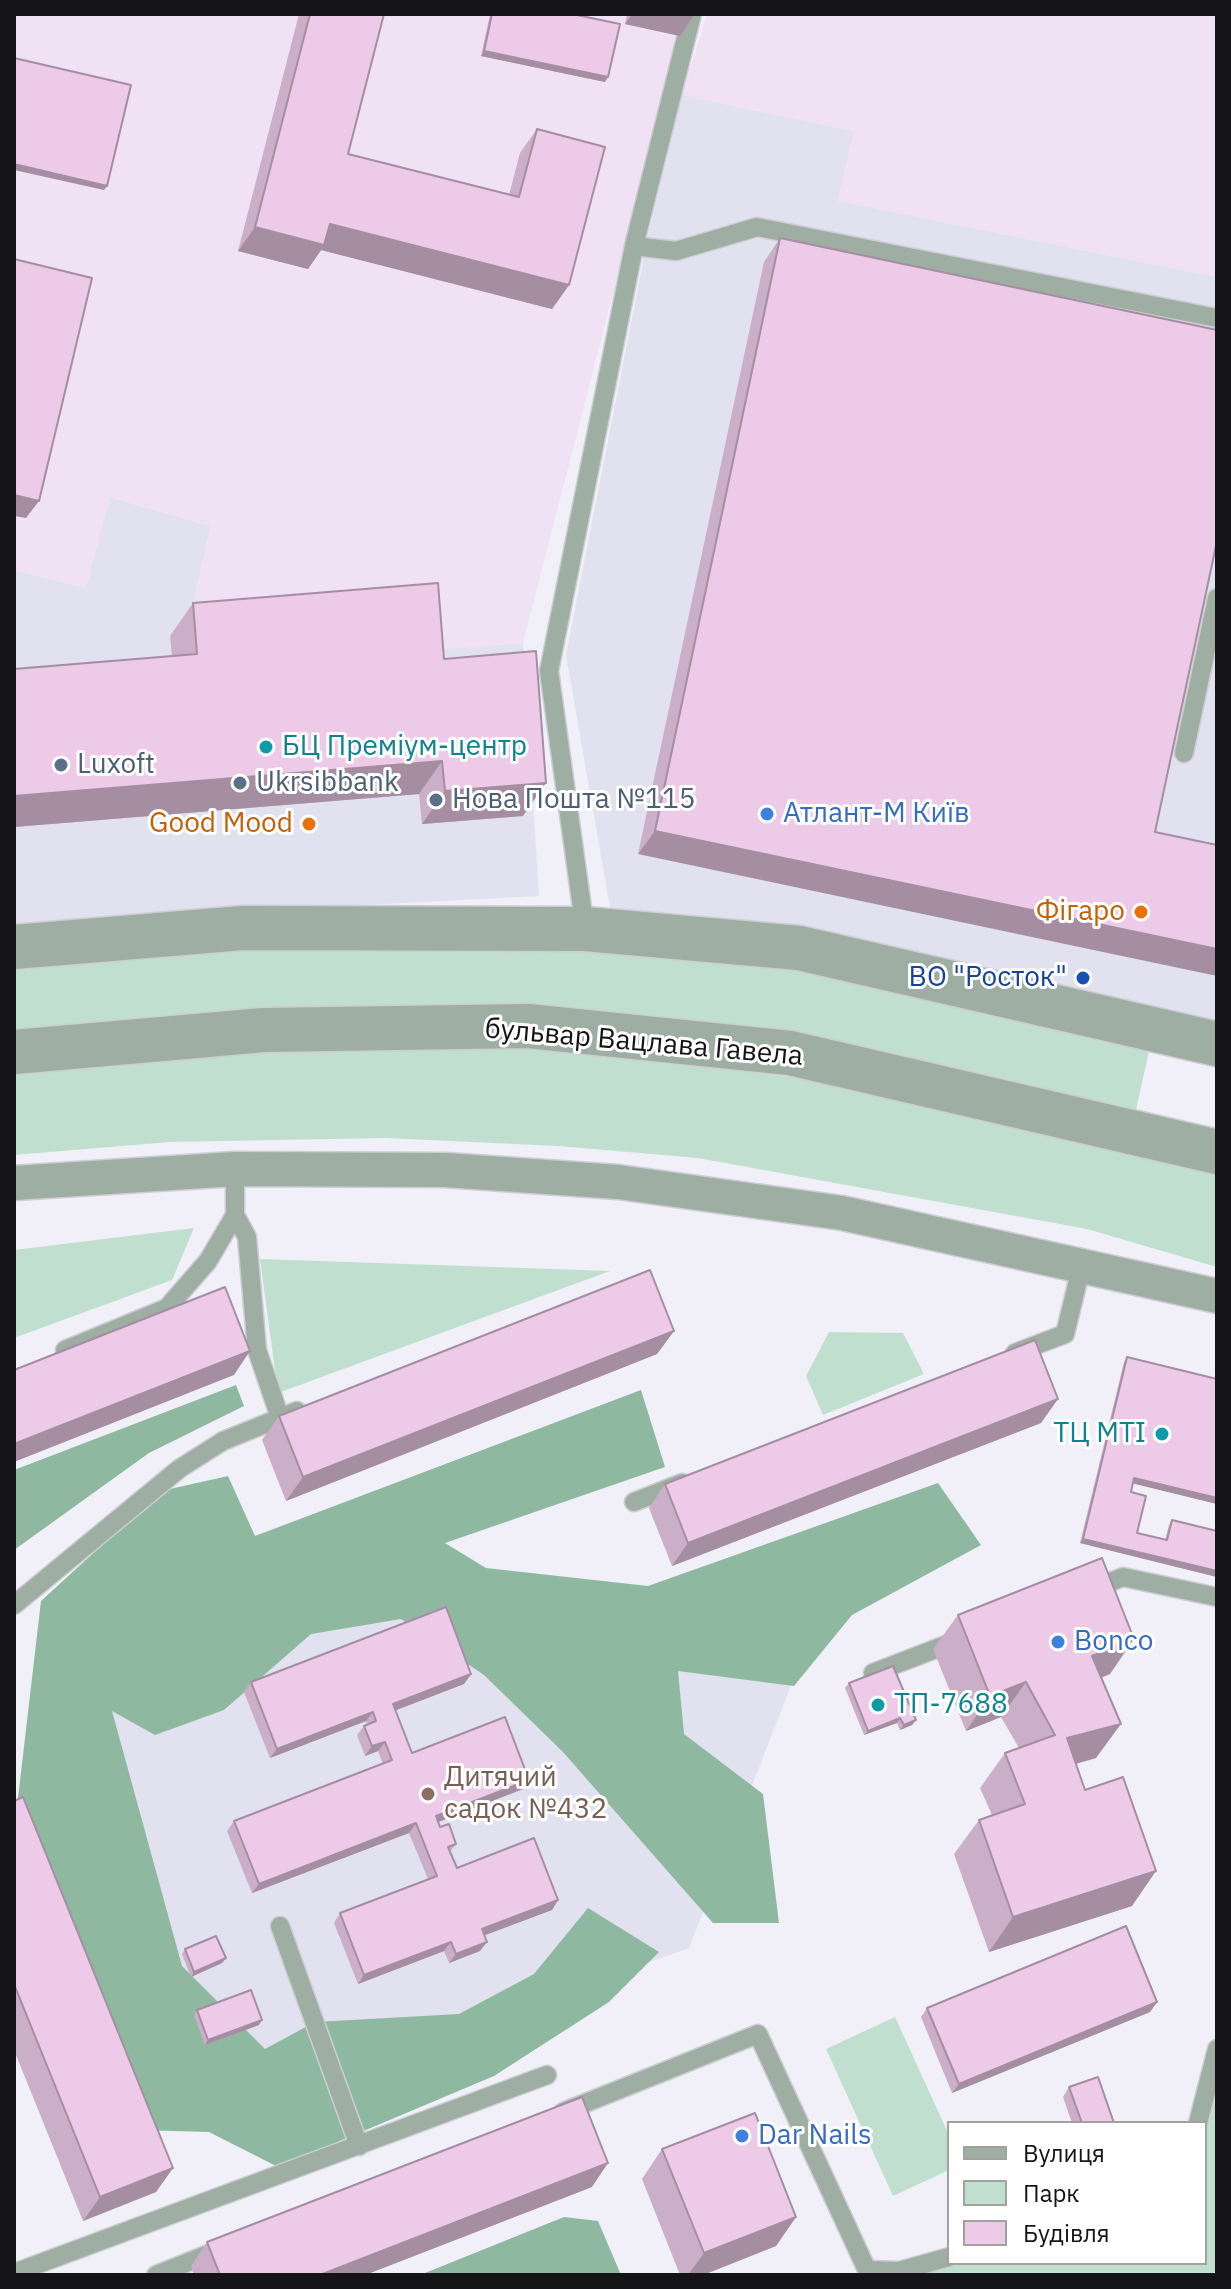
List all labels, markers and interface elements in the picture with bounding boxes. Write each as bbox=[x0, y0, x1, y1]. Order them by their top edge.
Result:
place label: БЦ Преміум-центр bbox=[282, 730, 527, 764]
marker: БЦ Преміум-центр bbox=[257, 738, 275, 756]
place label: Luxoft bbox=[77, 748, 155, 782]
marker: Luxoft bbox=[52, 756, 70, 774]
place label: Ukrsibbank bbox=[256, 766, 399, 800]
marker: Ukrsibbank bbox=[231, 774, 249, 792]
place label: Нова Пошта №115 bbox=[452, 783, 696, 817]
marker: Нова Пошта №115 bbox=[427, 791, 445, 809]
place label: Атлант-М Київ bbox=[783, 797, 970, 831]
marker: Атлант-М Київ bbox=[758, 805, 776, 823]
place label: Good Mood bbox=[149, 807, 293, 841]
marker: Good Mood bbox=[300, 815, 318, 833]
place label: Фігаро bbox=[1036, 895, 1125, 929]
marker: Фігаро bbox=[1132, 903, 1150, 921]
place label: ВО "Росток" bbox=[909, 961, 1067, 995]
marker: ВО "Росток" bbox=[1074, 969, 1092, 987]
street label: бульвар Вацлава Гавела bbox=[484, 1012, 804, 1074]
place label: ТЦ MTI bbox=[1053, 1417, 1146, 1451]
marker: ТЦ MTI bbox=[1153, 1425, 1171, 1443]
place label: Bonco bbox=[1074, 1625, 1153, 1659]
marker: Bonco bbox=[1049, 1633, 1067, 1651]
place label: ТП-7688 bbox=[894, 1688, 1008, 1722]
marker: ТП-7688 bbox=[869, 1696, 887, 1714]
place label: Дитячий садок №432 bbox=[444, 1761, 607, 1827]
marker: Дитячий садок №432 bbox=[419, 1785, 437, 1803]
place label: Dar Nails bbox=[758, 2119, 872, 2153]
legend bbox=[947, 2121, 1207, 2265]
marker: Dar Nails bbox=[733, 2127, 751, 2145]
text: Вулиця bbox=[1023, 2137, 1105, 2169]
text: Парк bbox=[1023, 2177, 1080, 2209]
text: Будівля bbox=[1023, 2217, 1110, 2249]

